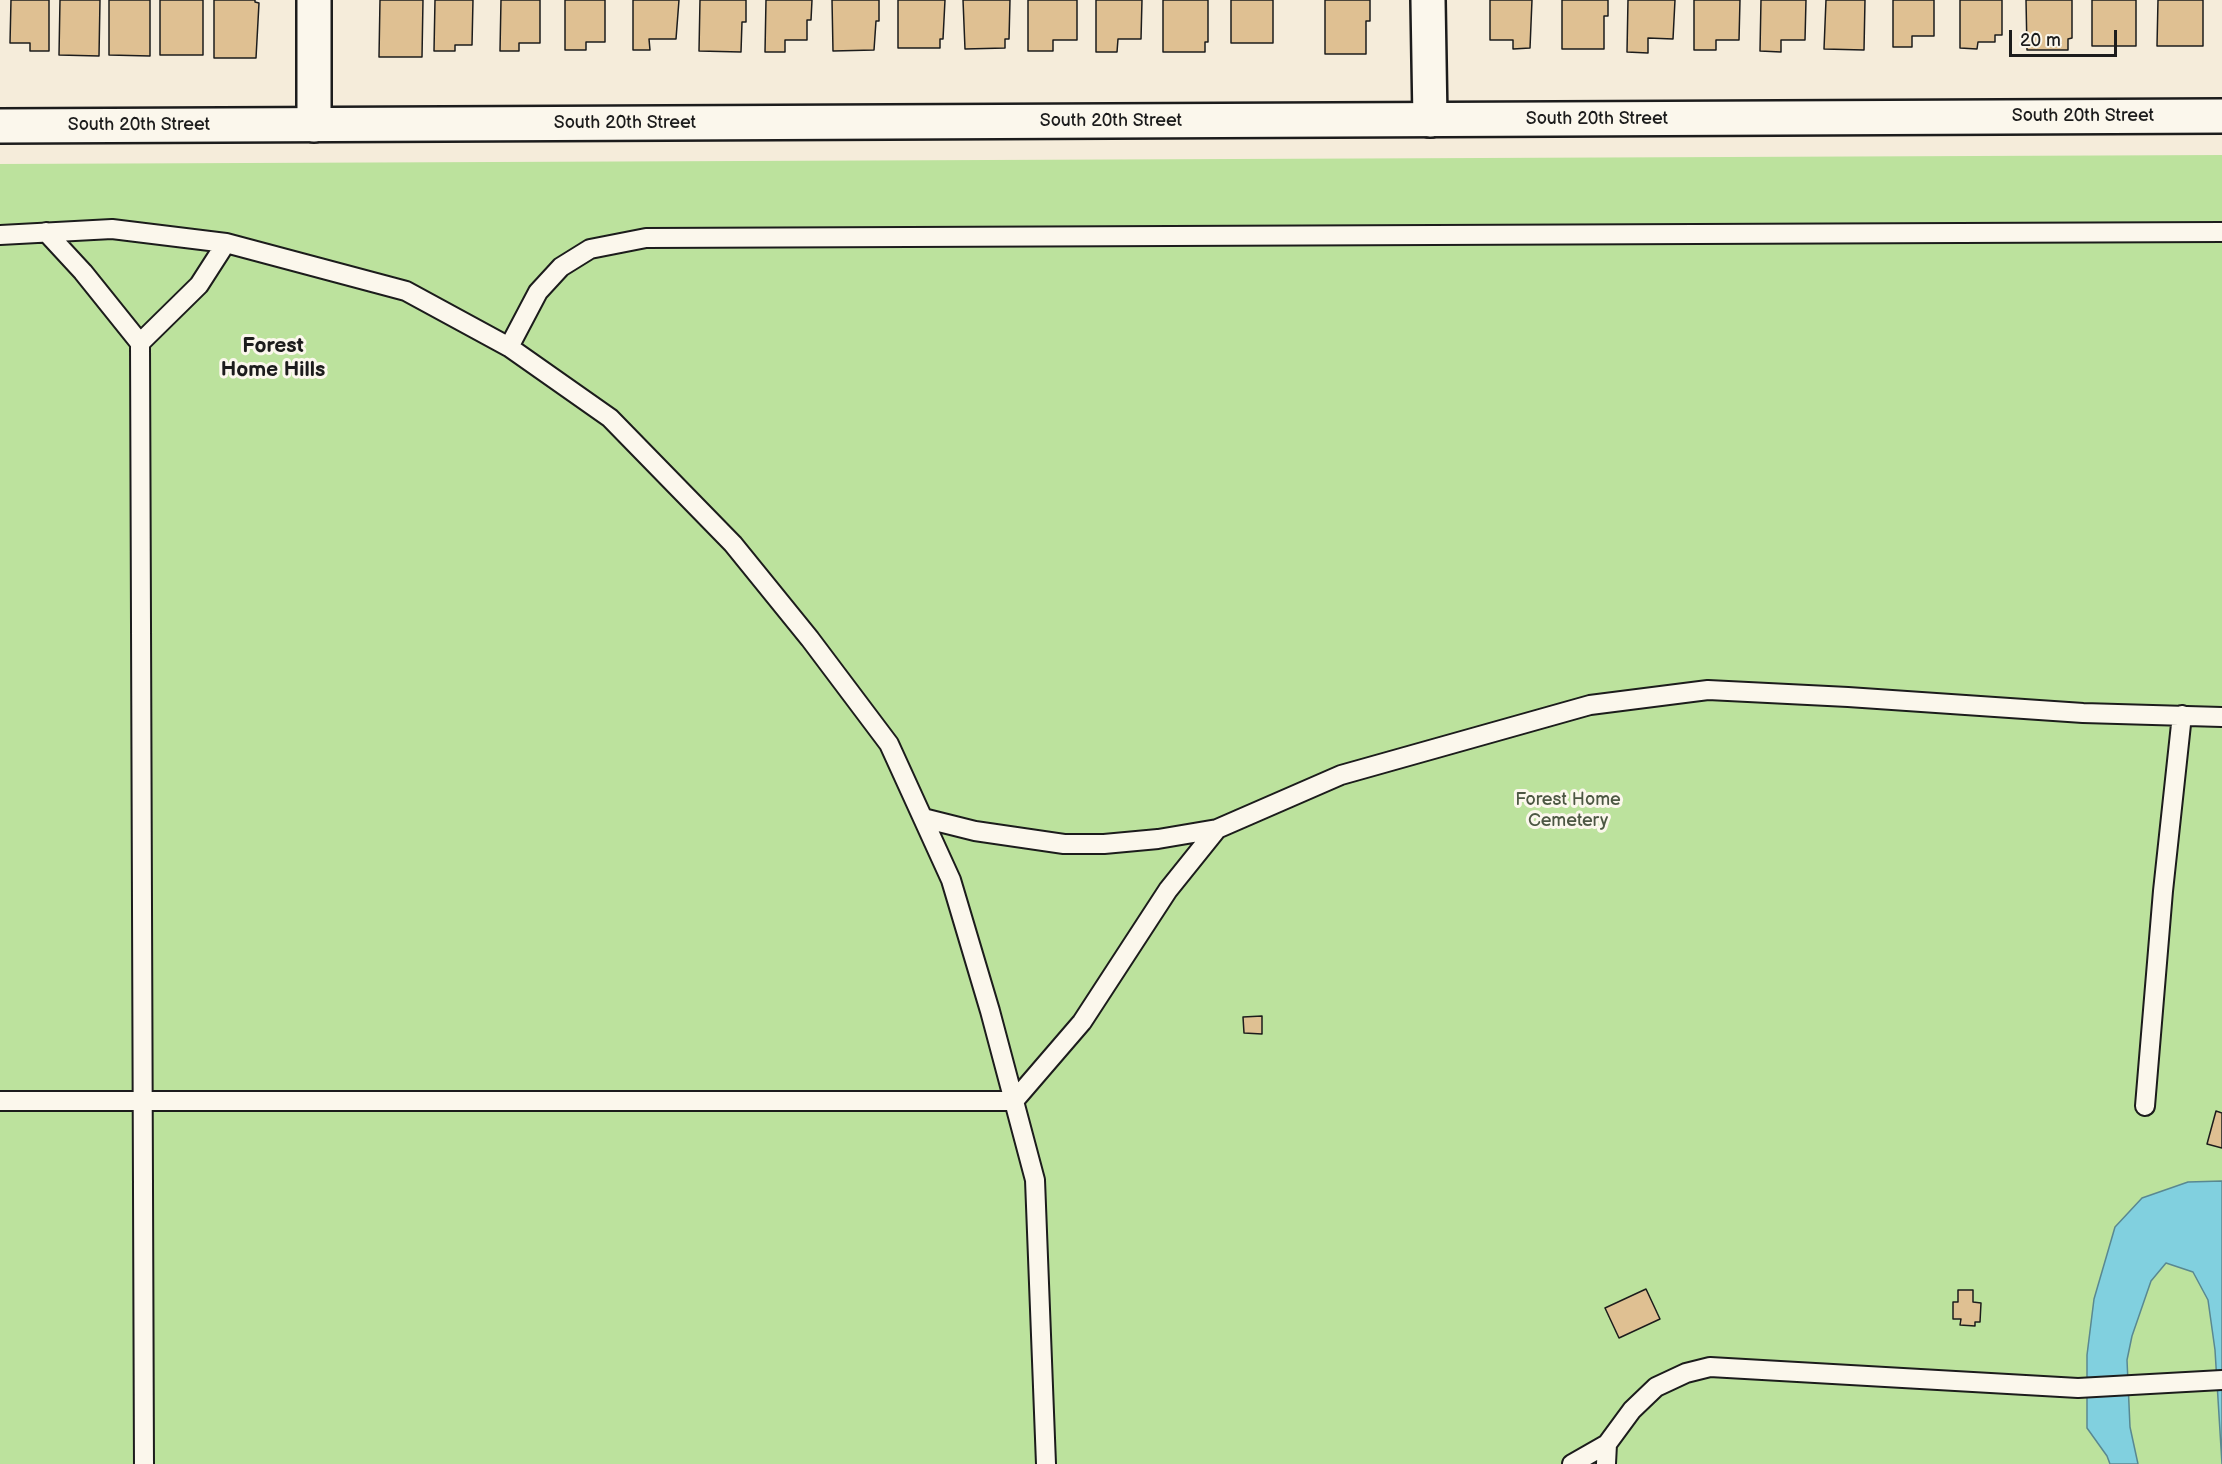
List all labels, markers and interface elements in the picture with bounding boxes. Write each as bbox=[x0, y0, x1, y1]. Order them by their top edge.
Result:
scale bar bbox=[2012, 18, 2120, 56]
text: 20 m bbox=[2020, 30, 2061, 51]
street label: South 20th Street bbox=[2012, 105, 2154, 127]
street label: South 20th Street bbox=[1526, 108, 1668, 130]
street label: South 20th Street bbox=[1040, 110, 1182, 132]
street label: South 20th Street bbox=[554, 112, 696, 134]
street label: South 20th Street bbox=[68, 114, 210, 136]
district label: Forest Home Hills bbox=[221, 334, 325, 384]
park label: Forest Home Cemetery bbox=[1515, 789, 1621, 832]

